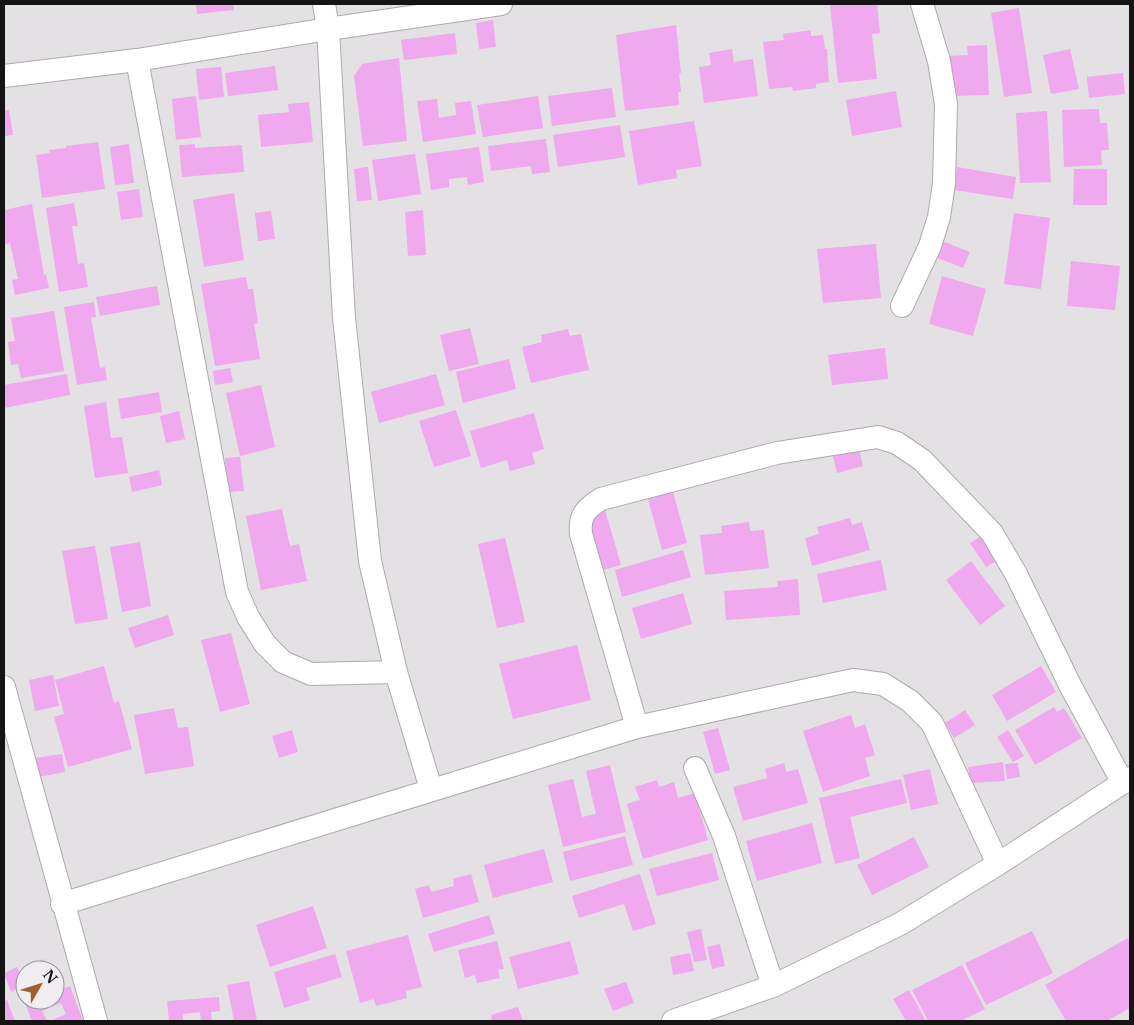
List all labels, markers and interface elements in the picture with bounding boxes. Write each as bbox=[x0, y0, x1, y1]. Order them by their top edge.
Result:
north arrow bbox=[15, 960, 65, 1010]
text: N bbox=[39, 966, 61, 988]

